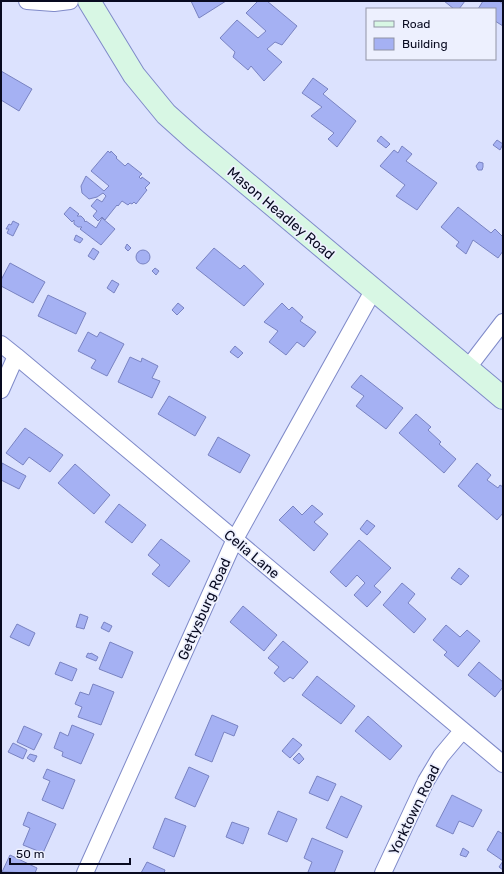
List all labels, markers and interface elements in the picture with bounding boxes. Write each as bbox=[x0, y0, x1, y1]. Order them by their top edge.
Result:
legend bbox=[366, 8, 496, 60]
text: Road bbox=[402, 17, 430, 31]
text: Building bbox=[402, 37, 448, 51]
street label: Mason Headley Road bbox=[224, 164, 338, 263]
street label: Celia Lane bbox=[221, 526, 283, 583]
street label: Gettysburg Road bbox=[174, 556, 235, 663]
street label: Yorktown Road bbox=[385, 762, 444, 858]
scale bar bbox=[10, 840, 130, 866]
text: 50 m bbox=[16, 847, 44, 861]

